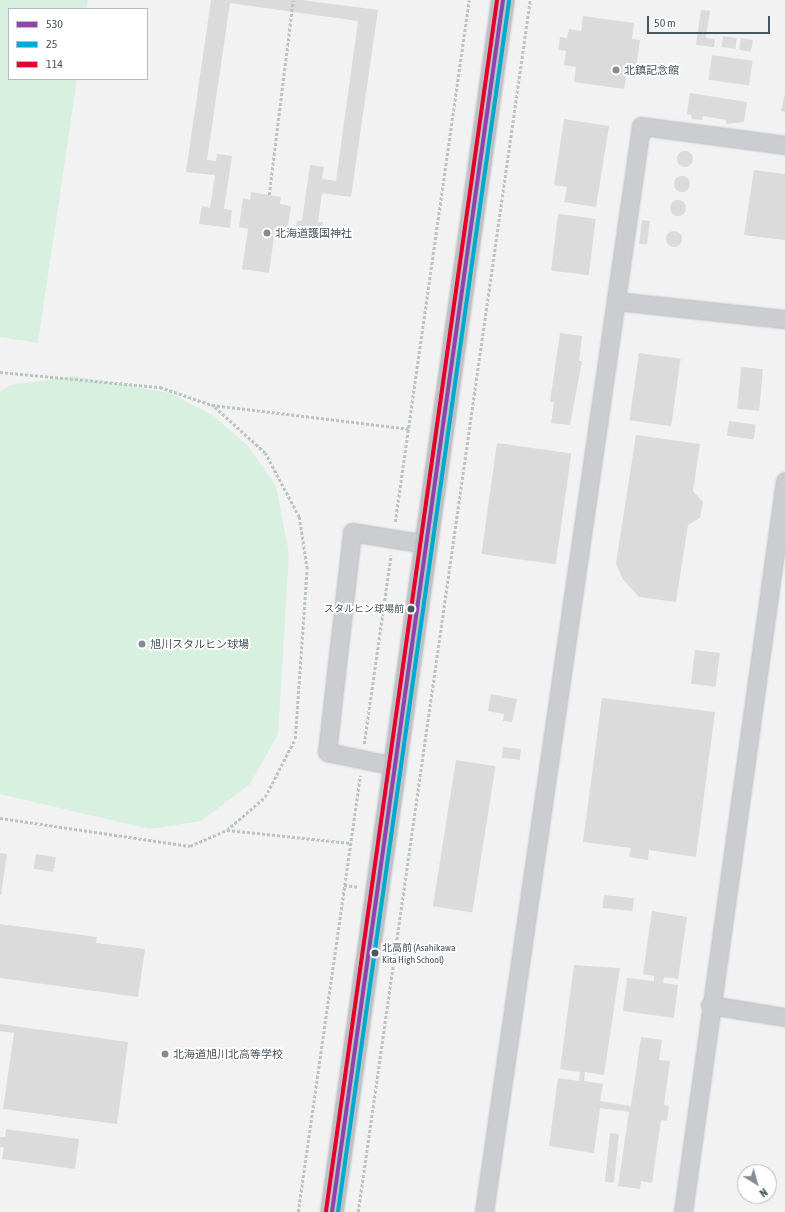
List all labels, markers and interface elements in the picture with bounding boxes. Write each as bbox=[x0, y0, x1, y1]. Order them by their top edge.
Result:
legend bbox=[8, 8, 148, 80]
scale bar bbox=[649, 8, 772, 34]
text: 50 m bbox=[654, 16, 676, 30]
text: 530 bbox=[46, 17, 63, 31]
text: 25 bbox=[46, 37, 57, 51]
text: 114 bbox=[46, 57, 63, 71]
place label: 北鎮記念館 bbox=[624, 63, 679, 77]
marker: 北鎮記念館 bbox=[611, 65, 621, 75]
place label: 北海道護国神社 bbox=[275, 226, 352, 240]
marker: 北海道護国神社 bbox=[262, 228, 272, 238]
place label: スタルヒン球場前 bbox=[324, 603, 404, 615]
marker: スタルヒン球場前 bbox=[406, 604, 416, 614]
place label: 旭川スタルヒン球場 bbox=[150, 637, 249, 651]
marker: 旭川スタルヒン球場 bbox=[137, 639, 147, 649]
place label: 北高前 (Asahikawa Kita High School) bbox=[382, 941, 456, 964]
marker: 北高前 (Asahikawa Kita High School) bbox=[370, 948, 380, 958]
place label: 北海道旭川北高等学校 bbox=[173, 1047, 283, 1061]
marker: 北海道旭川北高等学校 bbox=[160, 1049, 170, 1059]
north arrow bbox=[737, 1164, 777, 1204]
text: N bbox=[757, 1186, 770, 1200]

